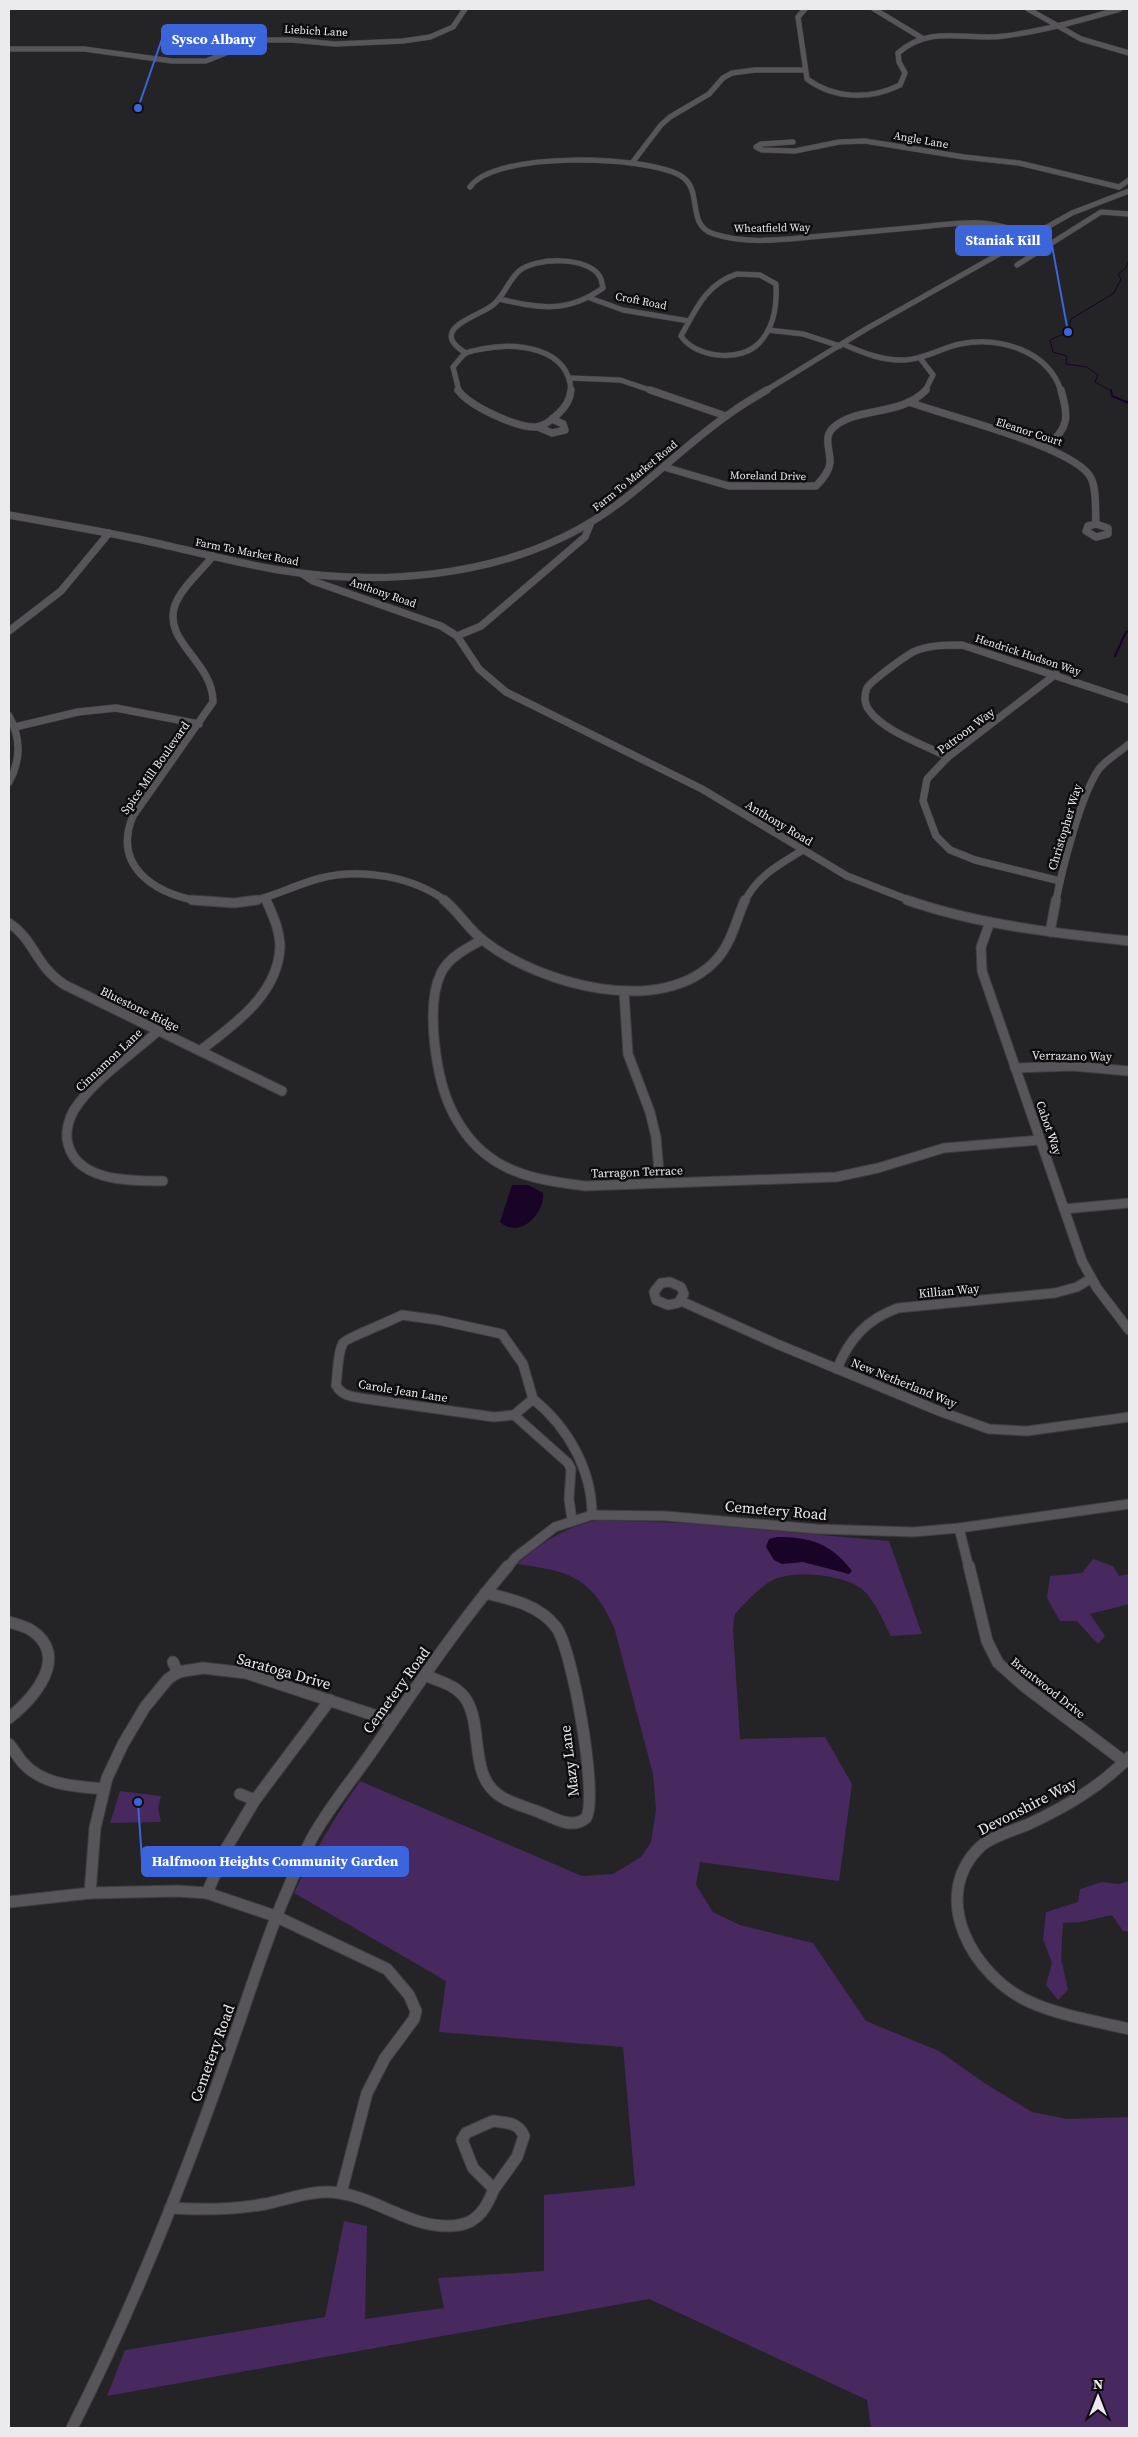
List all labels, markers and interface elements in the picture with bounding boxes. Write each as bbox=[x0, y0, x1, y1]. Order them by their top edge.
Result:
street label: Liebich Lane bbox=[284, 22, 349, 40]
callout: Sysco Albany bbox=[162, 25, 266, 54]
text: Sysco Albany bbox=[172, 29, 257, 49]
street label: Angle Lane bbox=[892, 128, 950, 152]
street label: Wheatfield Way bbox=[734, 220, 811, 236]
callout: Staniak Kill bbox=[956, 226, 1051, 255]
text: Staniak Kill bbox=[966, 230, 1041, 250]
street label: Croft Road bbox=[614, 289, 669, 313]
street label: Eleanor Court bbox=[994, 414, 1064, 450]
street label: Farm To Market Road bbox=[589, 437, 681, 515]
street label: Moreland Drive bbox=[730, 468, 807, 484]
street label: Farm To Market Road bbox=[194, 535, 301, 570]
street label: Anthony Road bbox=[348, 575, 419, 612]
street label: Hendrick Hudson Way bbox=[973, 631, 1083, 679]
street label: Patroon Way bbox=[934, 704, 999, 758]
street label: Spice Mill Boulevard bbox=[117, 718, 193, 818]
street label: Christopher Way bbox=[1044, 781, 1086, 872]
street label: Anthony Road bbox=[742, 797, 816, 850]
street label: Bluestone Ridge bbox=[98, 983, 182, 1035]
street label: Cinnamon Lane bbox=[72, 1025, 146, 1095]
street label: Verrazano Way bbox=[1032, 1047, 1113, 1065]
street label: Cabot Way bbox=[1032, 1099, 1066, 1158]
street label: Tarragon Terrace bbox=[591, 1162, 683, 1182]
street label: Killian Way bbox=[918, 1280, 981, 1302]
street label: New Netherland Way bbox=[849, 1355, 960, 1412]
street label: Carole Jean Lane bbox=[357, 1376, 449, 1406]
street label: Cemetery Road bbox=[724, 1495, 828, 1525]
street label: Cemetery Road bbox=[357, 1642, 435, 1738]
street label: Saratoga Drive bbox=[235, 1648, 334, 1695]
street label: Brantwood Drive bbox=[1007, 1654, 1089, 1722]
street label: Mazy Lane bbox=[554, 1724, 584, 1798]
street label: Devonshire Way bbox=[974, 1772, 1080, 1840]
callout: Halfmoon Heights Community Garden bbox=[142, 1847, 408, 1876]
text: Halfmoon Heights Community Garden bbox=[152, 1851, 399, 1871]
street label: Cemetery Road bbox=[185, 2001, 240, 2105]
north arrow bbox=[1073, 2372, 1123, 2422]
text: N bbox=[1093, 2374, 1103, 2394]

